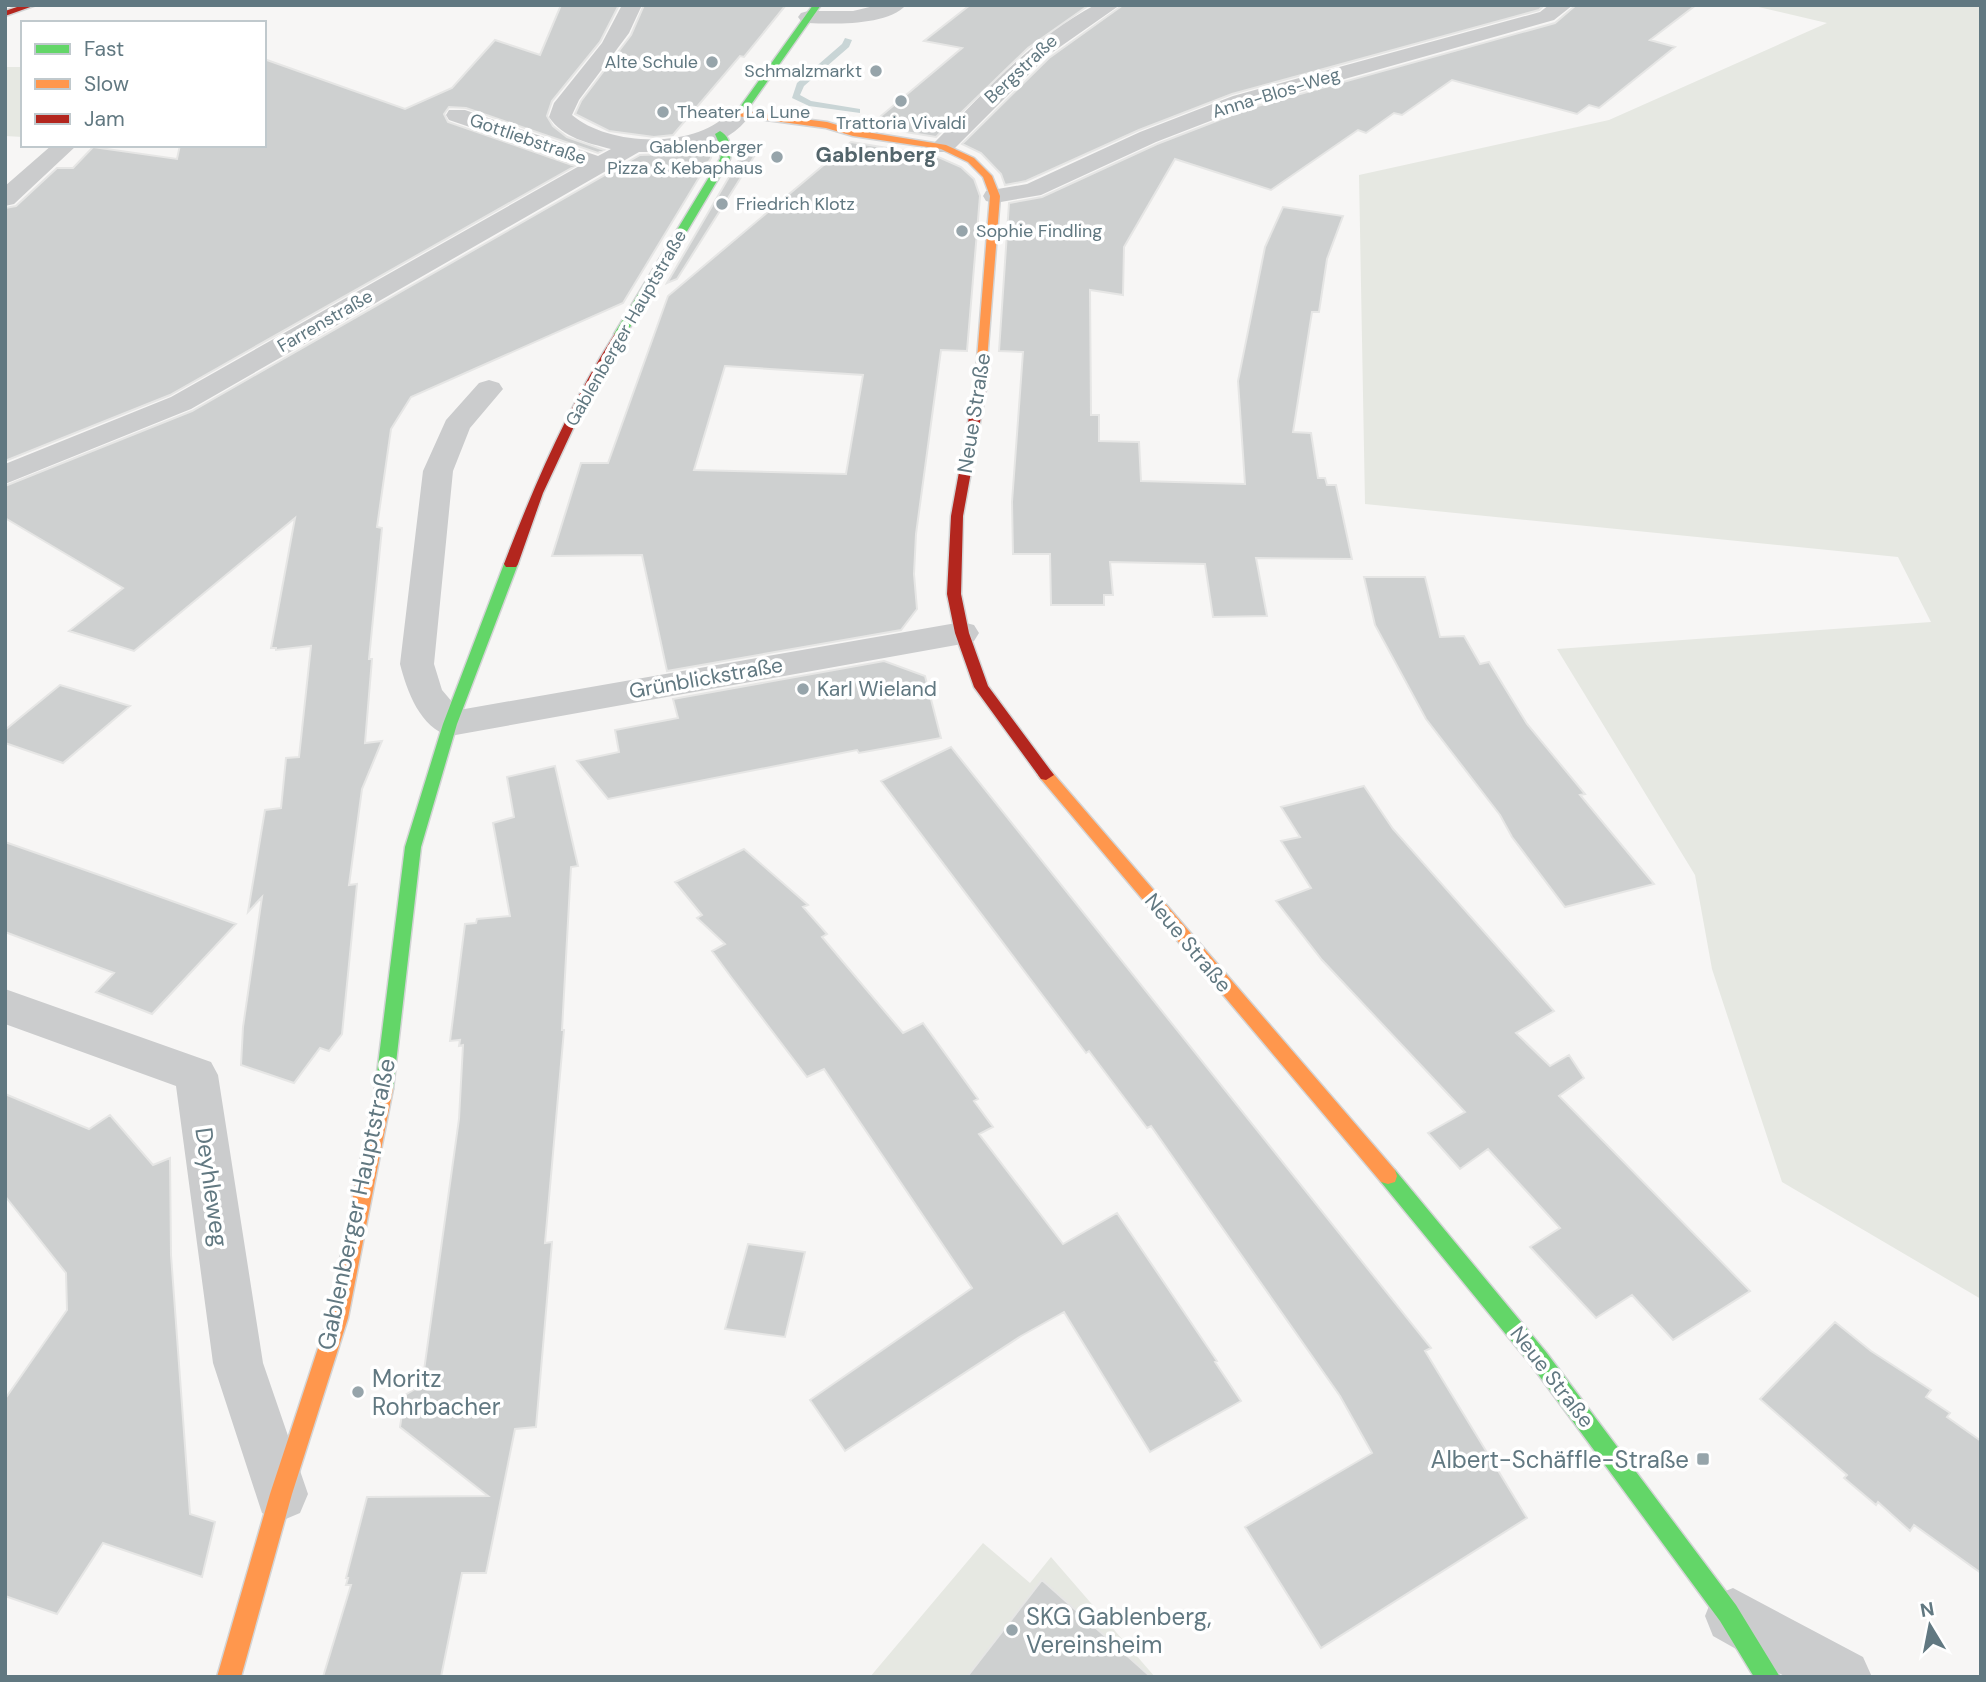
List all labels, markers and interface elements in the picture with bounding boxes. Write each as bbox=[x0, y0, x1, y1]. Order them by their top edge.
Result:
legend bbox=[21, 21, 266, 147]
street label: Bergstraße bbox=[979, 29, 1063, 109]
text: Fast bbox=[84, 35, 124, 63]
place label: Alte Schule bbox=[605, 50, 698, 74]
marker: Alte Schule bbox=[704, 54, 720, 70]
place label: Schmalzmarkt bbox=[744, 59, 862, 83]
street label: Anna-Blos-Weg bbox=[1209, 62, 1343, 124]
marker: Schmalzmarkt bbox=[868, 63, 884, 79]
text: Slow bbox=[84, 70, 129, 98]
marker: Trattoria Vivaldi bbox=[893, 93, 909, 109]
place label: Theater La Lune bbox=[677, 100, 810, 124]
marker: Theater La Lune bbox=[655, 104, 671, 120]
text: Jam bbox=[84, 105, 125, 133]
street label: Gottliebstraße bbox=[466, 108, 590, 170]
place label: Trattoria Vivaldi bbox=[836, 111, 966, 135]
place label: Gablenberger Pizza & Kebaphaus bbox=[607, 135, 763, 180]
district label: Gablenberg bbox=[816, 141, 936, 169]
marker: Gablenberger Pizza & Kebaphaus bbox=[769, 149, 785, 165]
place label: Friedrich Klotz bbox=[736, 192, 855, 216]
marker: Friedrich Klotz bbox=[714, 196, 730, 212]
place label: Sophie Findling bbox=[976, 219, 1102, 243]
marker: Sophie Findling bbox=[954, 223, 970, 239]
street label: Gablenberger Hauptstraße bbox=[560, 225, 692, 431]
street label: Farrenstraße bbox=[273, 284, 377, 358]
street label: Neue Straße bbox=[951, 351, 997, 475]
street label: Grünblickstraße bbox=[627, 651, 785, 705]
place label: Karl Wieland bbox=[817, 675, 937, 703]
marker: Karl Wieland bbox=[795, 681, 811, 697]
street label: Neue Straße bbox=[1138, 888, 1238, 998]
street label: Gablenberger Hauptstraße bbox=[310, 1055, 402, 1353]
street label: Deyhleweg bbox=[188, 1125, 236, 1249]
street label: Neue Straße bbox=[1504, 1321, 1600, 1433]
place label: Moritz Rohrbacher bbox=[372, 1363, 501, 1422]
marker: Moritz Rohrbacher bbox=[350, 1384, 366, 1400]
place label: Albert-Schäffle-Straße bbox=[1431, 1444, 1689, 1475]
marker: Albert-Schäffle-Straße bbox=[1695, 1451, 1711, 1467]
north arrow bbox=[1895, 1591, 1965, 1661]
text: N bbox=[1918, 1596, 1936, 1623]
place label: SKG Gablenberg, Vereinsheim bbox=[1026, 1601, 1212, 1660]
marker: SKG Gablenberg, Vereinsheim bbox=[1004, 1622, 1020, 1638]

